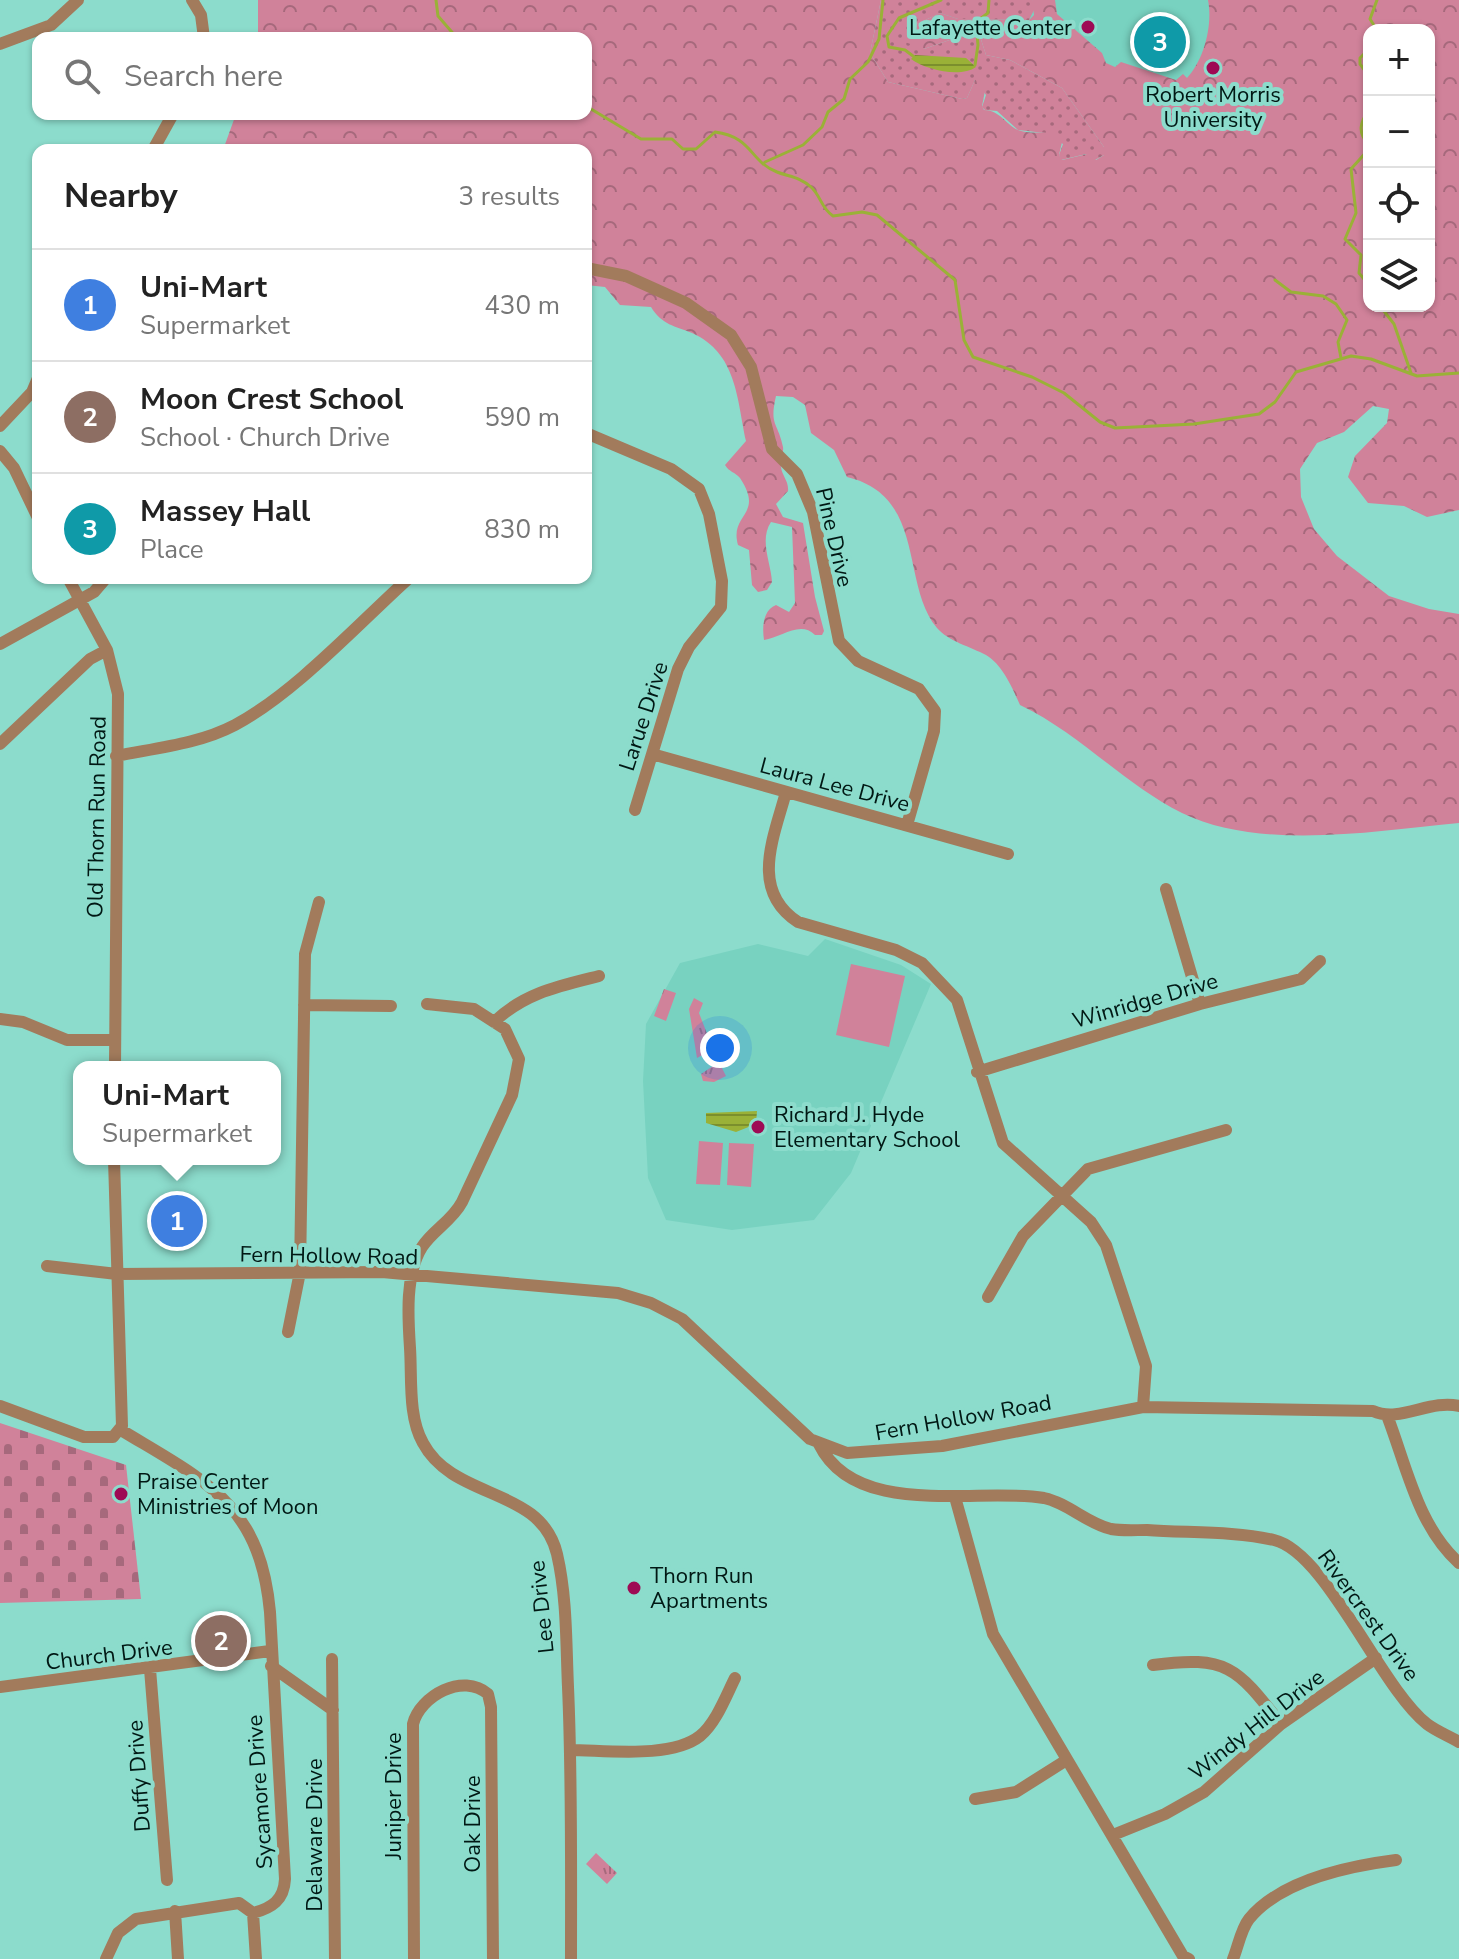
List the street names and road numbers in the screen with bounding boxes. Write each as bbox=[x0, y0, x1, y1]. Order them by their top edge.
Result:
street label: Pine Drive bbox=[808, 485, 860, 590]
street label: Larue Drive bbox=[612, 658, 676, 775]
street label: Old Thorn Run Road bbox=[80, 716, 114, 918]
street label: Laura Lee Drive bbox=[756, 751, 913, 819]
street label: Winridge Drive bbox=[1069, 966, 1222, 1036]
street label: Fern Hollow Road bbox=[239, 1239, 419, 1273]
street label: Fern Hollow Road bbox=[873, 1388, 1054, 1448]
street label: Rivercrest Drive bbox=[1310, 1544, 1426, 1688]
street label: Lee Drive bbox=[522, 1559, 562, 1655]
street label: Church Drive bbox=[44, 1632, 174, 1678]
street label: Windy Hill Drive bbox=[1183, 1662, 1331, 1787]
street label: Sycamore Drive bbox=[240, 1714, 280, 1870]
street label: Duffy Drive bbox=[120, 1719, 158, 1833]
street label: Juniper Drive bbox=[379, 1732, 409, 1861]
street label: Delaware Drive bbox=[300, 1758, 330, 1912]
street label: Oak Drive bbox=[458, 1775, 488, 1873]

